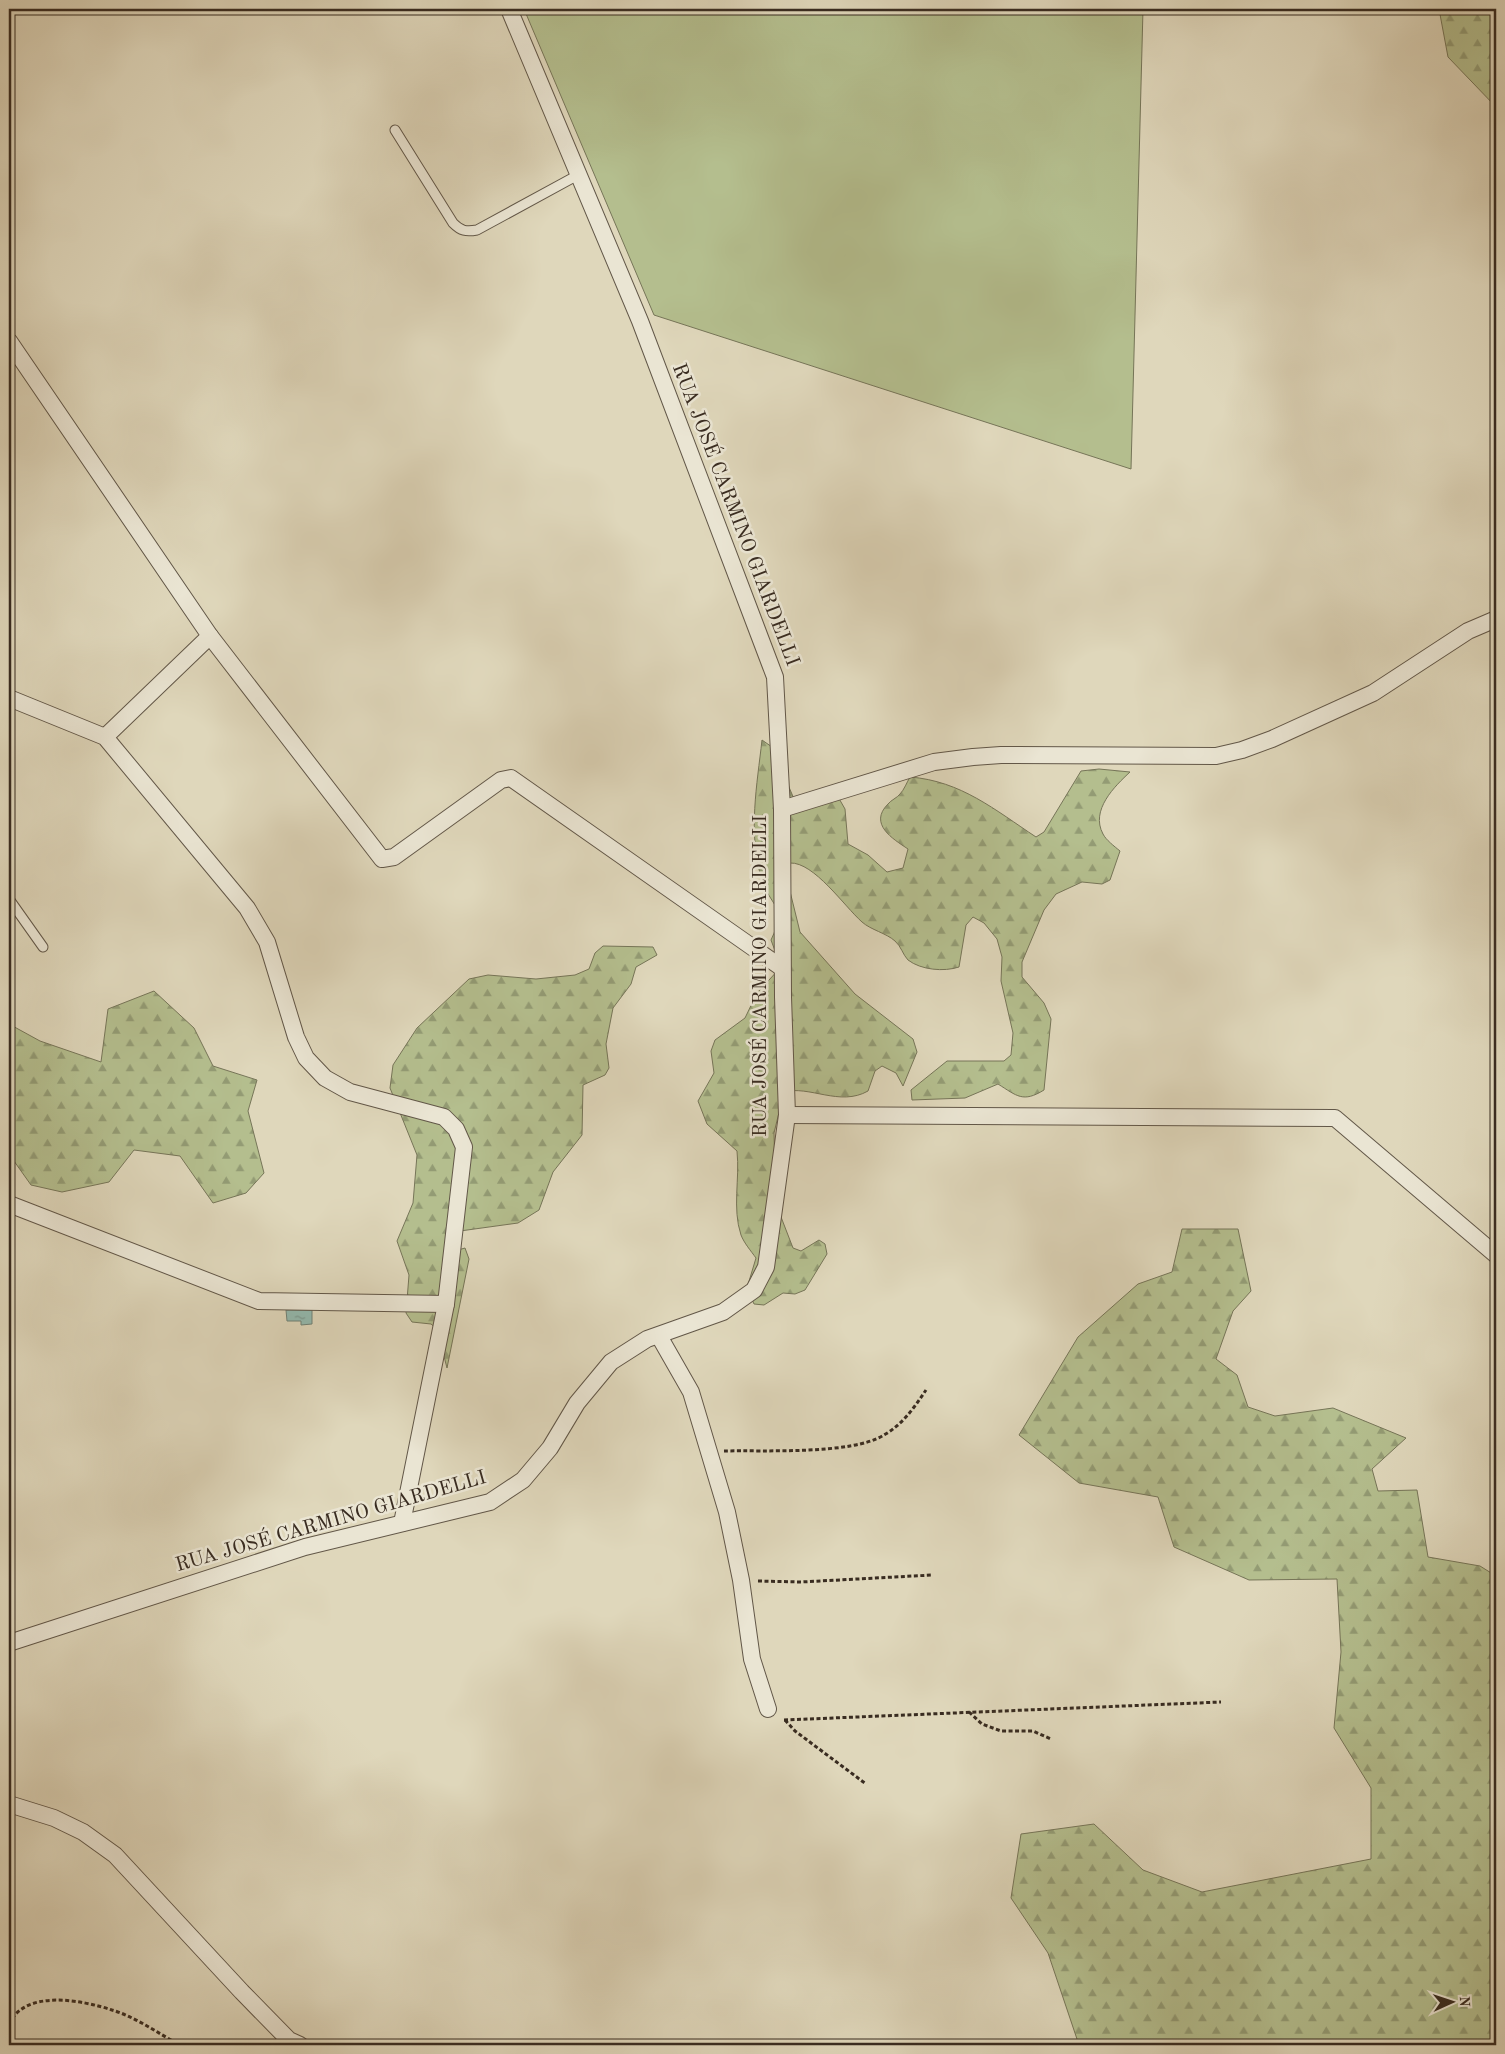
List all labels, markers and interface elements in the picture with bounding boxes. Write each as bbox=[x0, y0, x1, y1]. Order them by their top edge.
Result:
street label: RUA JOSÉ CARMINO GIARDELLI bbox=[668, 360, 805, 669]
street label: RUA JOSÉ CARMINO GIARDELLI bbox=[748, 815, 771, 1137]
street label: RUA JOSÉ CARMINO GIARDELLI bbox=[172, 1465, 489, 1576]
north arrow bbox=[1428, 1976, 1478, 2026]
text: N bbox=[1457, 1996, 1471, 2007]

